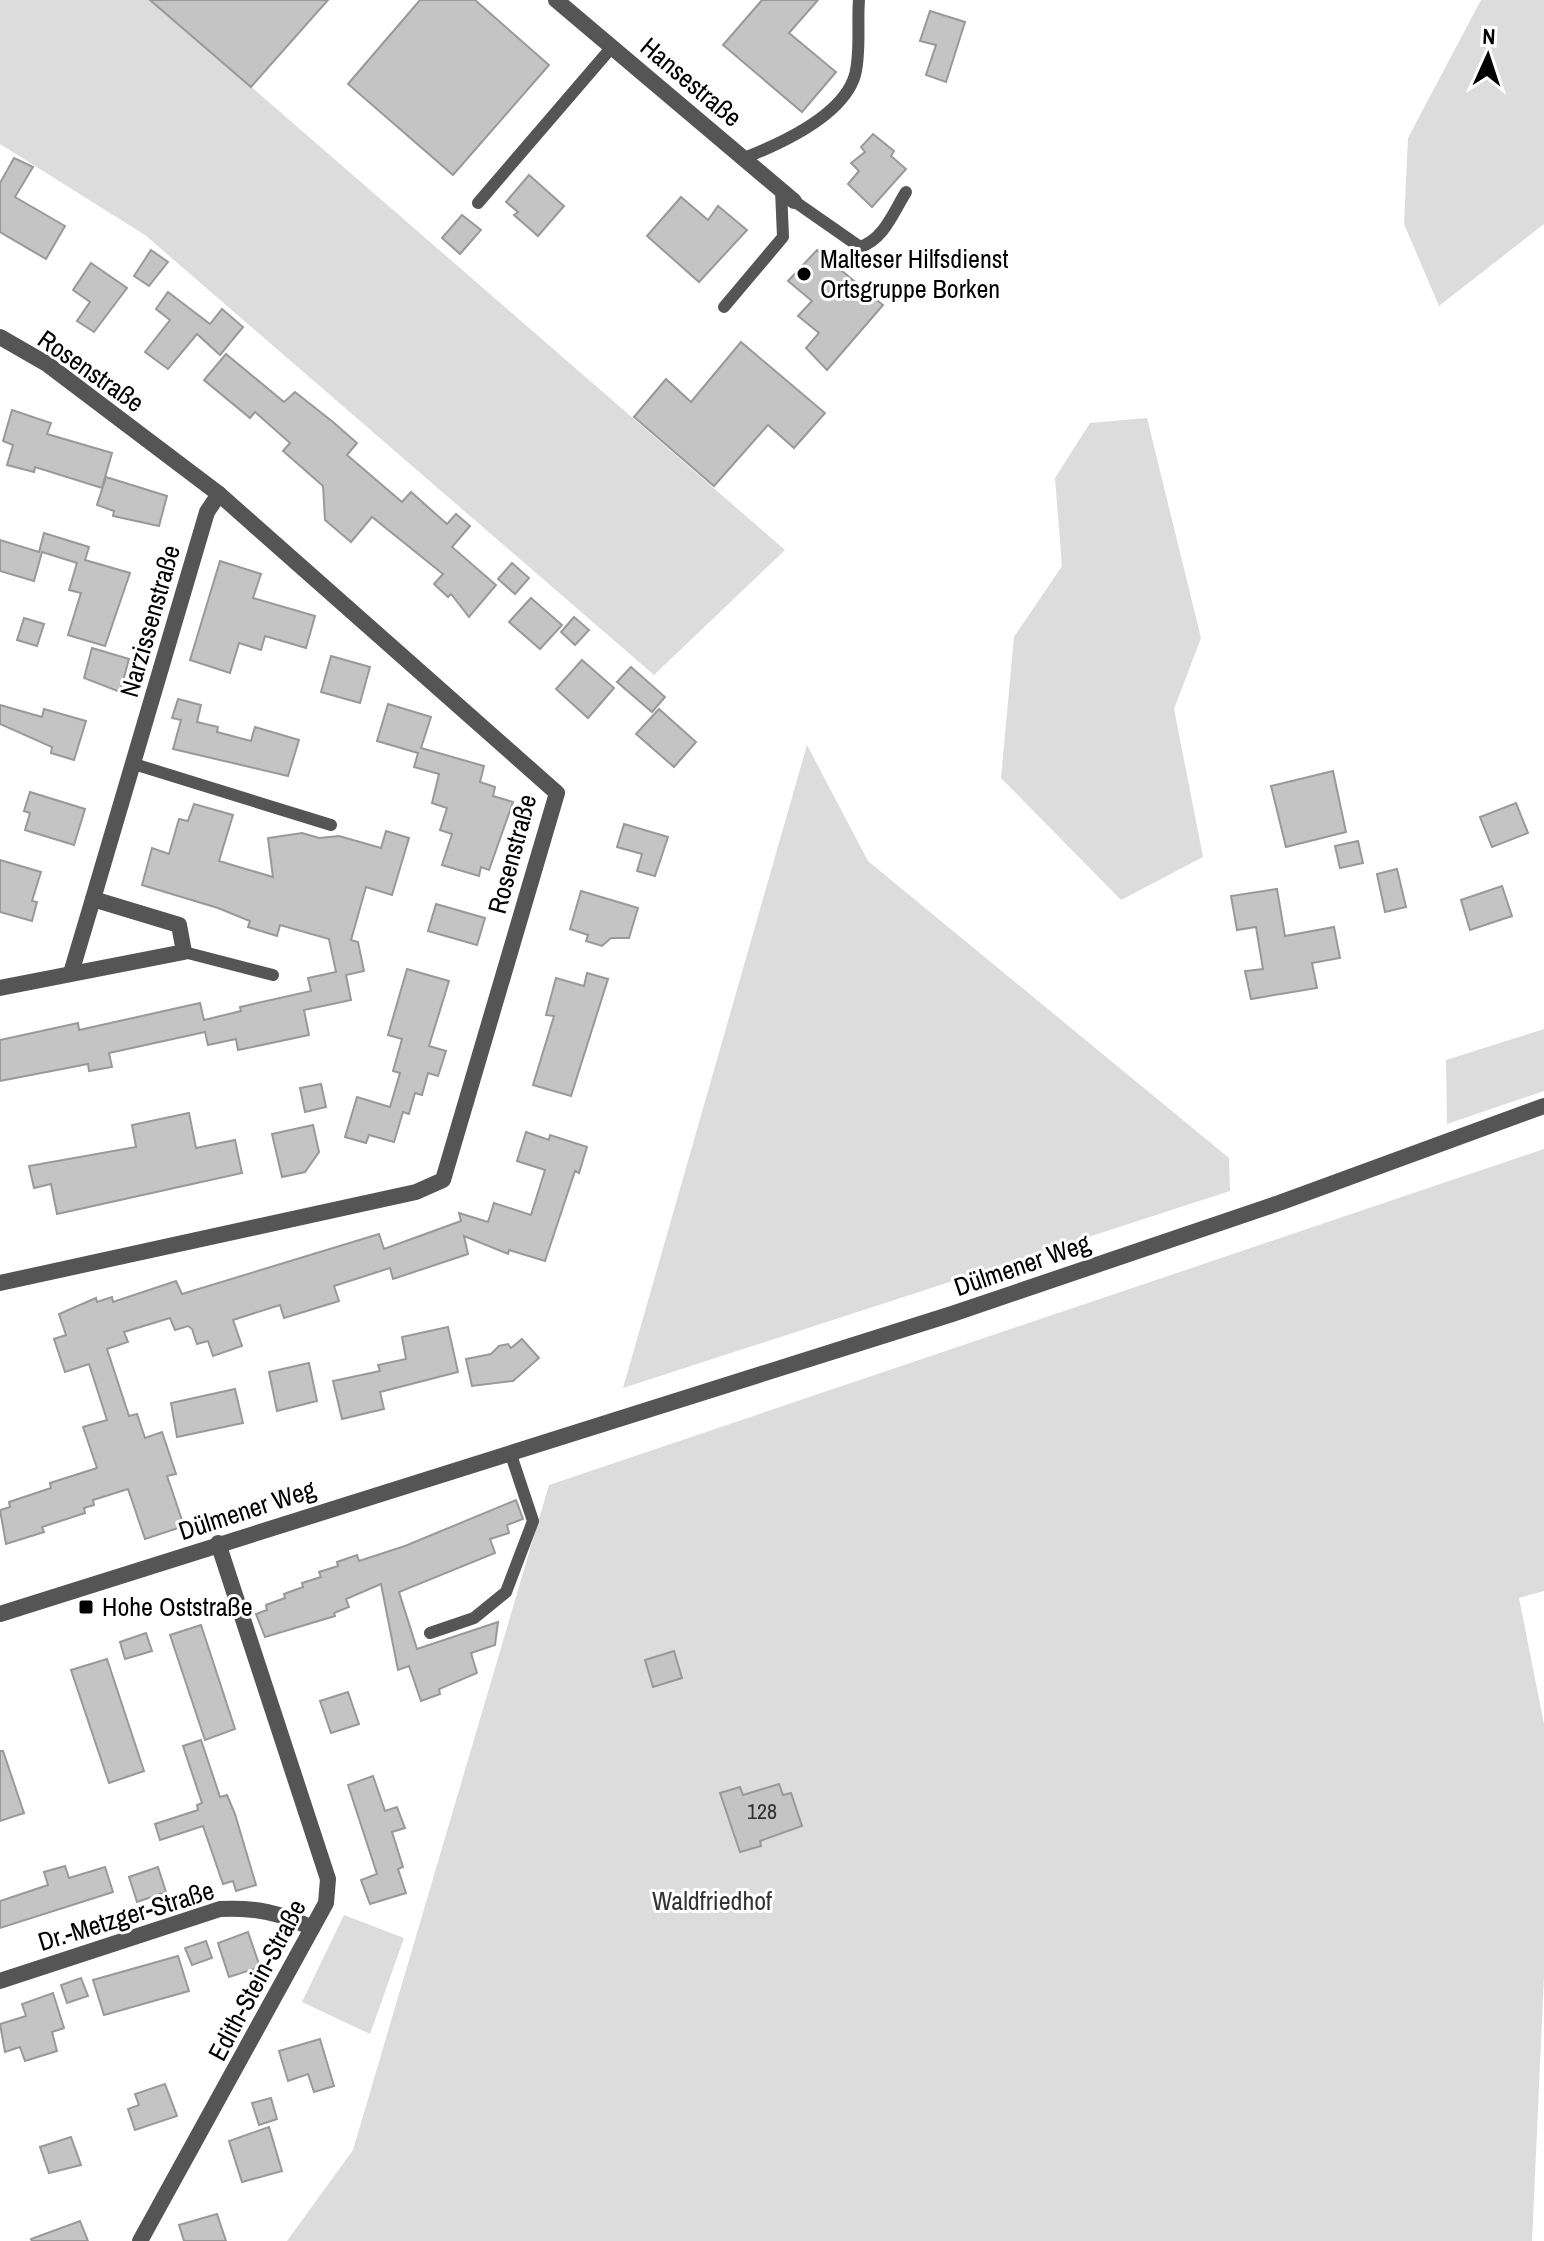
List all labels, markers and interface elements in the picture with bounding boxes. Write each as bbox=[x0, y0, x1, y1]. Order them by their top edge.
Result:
north arrow bbox=[1448, 16, 1528, 96]
text: N bbox=[1482, 21, 1496, 51]
street label: Hansestraße bbox=[633, 29, 749, 134]
place label: Malteser Hilfsdienst Ortsgruppe Borken bbox=[820, 241, 1008, 306]
marker: Malteser Hilfsdienst Ortsgruppe Borken bbox=[795, 265, 813, 283]
street label: Rosenstraße bbox=[31, 321, 151, 420]
street label: Narzissenstraße bbox=[111, 541, 188, 701]
street label: Rosenstraße bbox=[479, 790, 544, 917]
street label: Dülmener Weg bbox=[949, 1225, 1095, 1304]
street label: Dülmener Weg bbox=[174, 1471, 320, 1548]
place label: Hohe Oststraße bbox=[102, 1589, 253, 1624]
marker: Hohe Oststraße bbox=[77, 1598, 95, 1616]
house number: 128 bbox=[747, 1796, 777, 1826]
street label: Dr.-Metzger-Straße bbox=[33, 1872, 218, 1959]
park label: Waldfriedhof bbox=[652, 1883, 772, 1918]
street label: Edith-Stein-Straße bbox=[199, 1893, 314, 2066]

